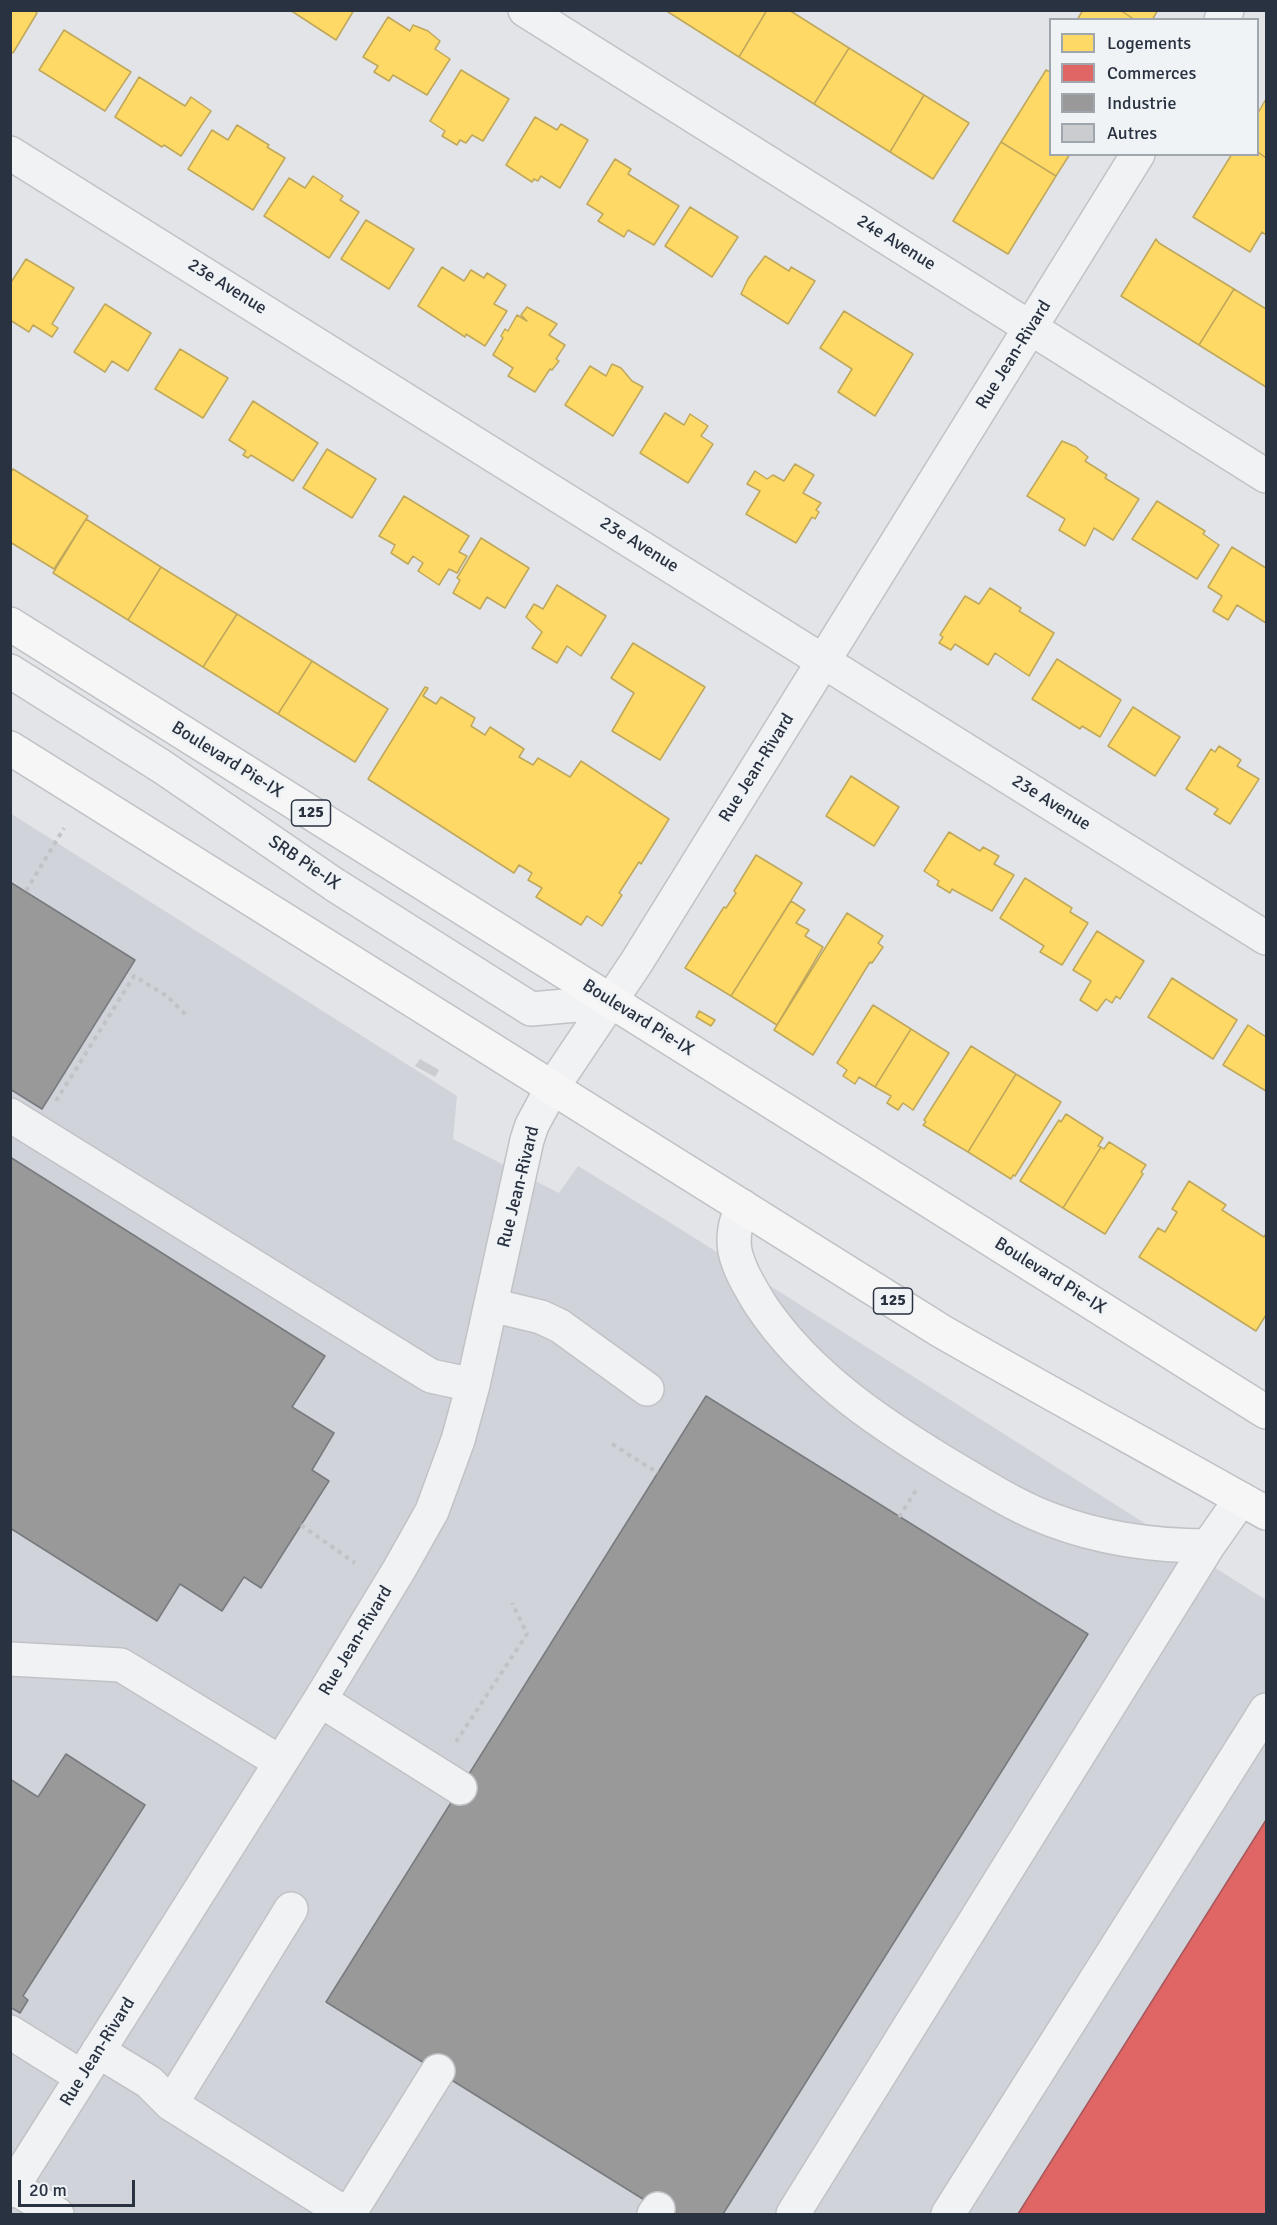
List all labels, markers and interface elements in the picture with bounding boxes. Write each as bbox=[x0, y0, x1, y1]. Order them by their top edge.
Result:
legend bbox=[1049, 18, 1259, 156]
text: Logements bbox=[1107, 32, 1191, 54]
text: Commerces bbox=[1107, 62, 1196, 84]
text: Industrie bbox=[1107, 92, 1177, 114]
text: Autres bbox=[1107, 122, 1157, 144]
street label: 24e Avenue bbox=[853, 210, 939, 276]
street label: 23e Avenue bbox=[184, 254, 270, 320]
street label: Rue Jean-Rivard bbox=[972, 297, 1056, 413]
street label: 23e Avenue bbox=[596, 512, 682, 578]
street label: Rue Jean-Rivard bbox=[715, 710, 799, 826]
street label: Boulevard Pie-IX bbox=[167, 717, 287, 803]
street label: 23e Avenue bbox=[1008, 770, 1094, 836]
road number: 125 bbox=[292, 800, 330, 826]
street label: SRB Pie-IX bbox=[264, 831, 344, 895]
street label: Boulevard Pie-IX bbox=[578, 975, 698, 1061]
street label: Rue Jean-Rivard bbox=[493, 1124, 545, 1250]
street label: Boulevard Pie-IX bbox=[990, 1233, 1110, 1319]
road number: 125 bbox=[874, 1288, 912, 1314]
street label: Rue Jean-Rivard bbox=[315, 1582, 397, 1700]
street label: Rue Jean-Rivard bbox=[56, 1994, 140, 2110]
scale bar bbox=[21, 2168, 138, 2206]
text: 20 m bbox=[29, 2179, 67, 2201]

